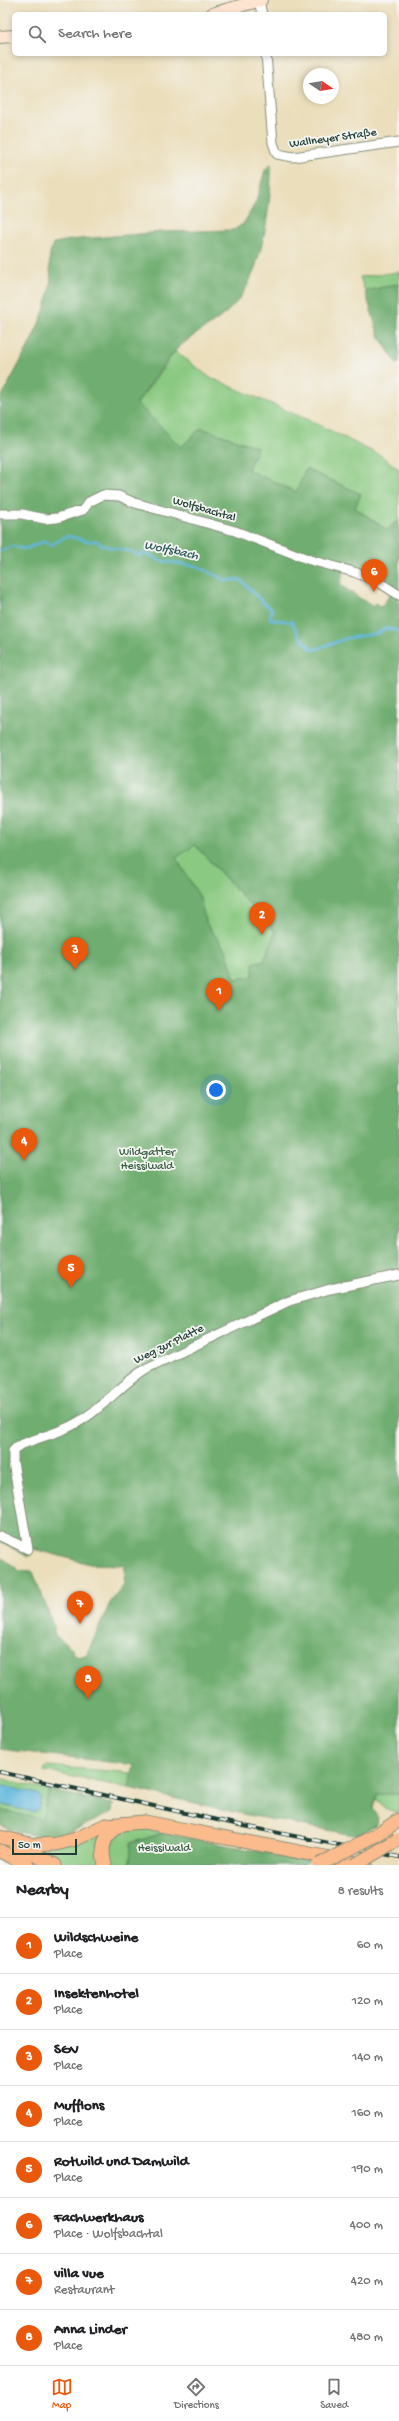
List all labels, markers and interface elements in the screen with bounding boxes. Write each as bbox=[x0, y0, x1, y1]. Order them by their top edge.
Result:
search box bbox=[12, 12, 387, 56]
icon: search bbox=[26, 23, 48, 45]
text: Search here bbox=[58, 25, 132, 43]
north arrow bbox=[303, 68, 339, 104]
street label: Wallneyer Straße bbox=[288, 126, 378, 152]
street label: Wolfsbachtal bbox=[171, 494, 237, 526]
water label: Wolfsbach bbox=[143, 538, 200, 564]
pin: 6 bbox=[361, 559, 387, 592]
pin: 2 bbox=[249, 902, 275, 935]
pin: 3 bbox=[62, 937, 88, 970]
pin: 1 bbox=[206, 978, 232, 1011]
your location bbox=[206, 1080, 226, 1100]
pin: 4 bbox=[11, 1128, 37, 1161]
park label: Wildgatter Heissiwald bbox=[119, 1146, 177, 1174]
pin: 5 bbox=[58, 1255, 84, 1288]
street label: Weg zur Platte bbox=[132, 1322, 207, 1368]
pin: 7 bbox=[67, 1591, 93, 1624]
pin: 8 bbox=[75, 1666, 101, 1699]
scale bar bbox=[12, 1837, 77, 1856]
text: 50 m bbox=[18, 1840, 40, 1852]
park label: Heissiwald bbox=[138, 1842, 191, 1856]
text: Nearby bbox=[16, 1881, 69, 1901]
text: 8 results bbox=[338, 1884, 383, 1899]
text: Wildschweine bbox=[54, 1929, 138, 1947]
text: 1 bbox=[26, 1938, 32, 1953]
text: 60 m bbox=[357, 1938, 383, 1953]
text: Place bbox=[54, 1947, 82, 1962]
text: Insektenhotel bbox=[54, 1985, 139, 2003]
text: 2 bbox=[26, 1994, 32, 2009]
text: 120 m bbox=[352, 1994, 383, 2009]
text: Place bbox=[54, 2003, 82, 2018]
text: SGV bbox=[54, 2041, 79, 2059]
text: 3 bbox=[26, 2050, 32, 2065]
text: 140 m bbox=[352, 2050, 383, 2065]
text: Place bbox=[54, 2059, 82, 2074]
text: Mufflons bbox=[54, 2097, 104, 2115]
text: 4 bbox=[26, 2106, 32, 2121]
text: 160 m bbox=[351, 2106, 383, 2121]
text: Place bbox=[54, 2115, 82, 2130]
text: Rotwild und Damwild bbox=[54, 2153, 189, 2171]
text: 5 bbox=[26, 2162, 32, 2177]
text: 190 m bbox=[352, 2162, 383, 2177]
text: Place bbox=[54, 2171, 82, 2186]
text: Fachwerkhaus bbox=[54, 2209, 143, 2227]
text: 6 bbox=[26, 2218, 32, 2233]
text: 400 m bbox=[350, 2218, 383, 2233]
text: Place · Wolfsbachtal bbox=[54, 2227, 163, 2242]
text: villa vue bbox=[54, 2265, 104, 2283]
text: 7 bbox=[26, 2274, 32, 2289]
text: 420 m bbox=[351, 2274, 383, 2289]
text: Restaurant bbox=[54, 2283, 114, 2298]
text: Anna Linder bbox=[54, 2321, 127, 2339]
text: 8 bbox=[25, 2330, 33, 2345]
text: 480 m bbox=[350, 2330, 383, 2345]
text: Place bbox=[54, 2339, 82, 2354]
tab: Map bbox=[51, 2376, 73, 2412]
tab: Directions bbox=[174, 2376, 219, 2412]
tab: Saved bbox=[320, 2376, 348, 2412]

